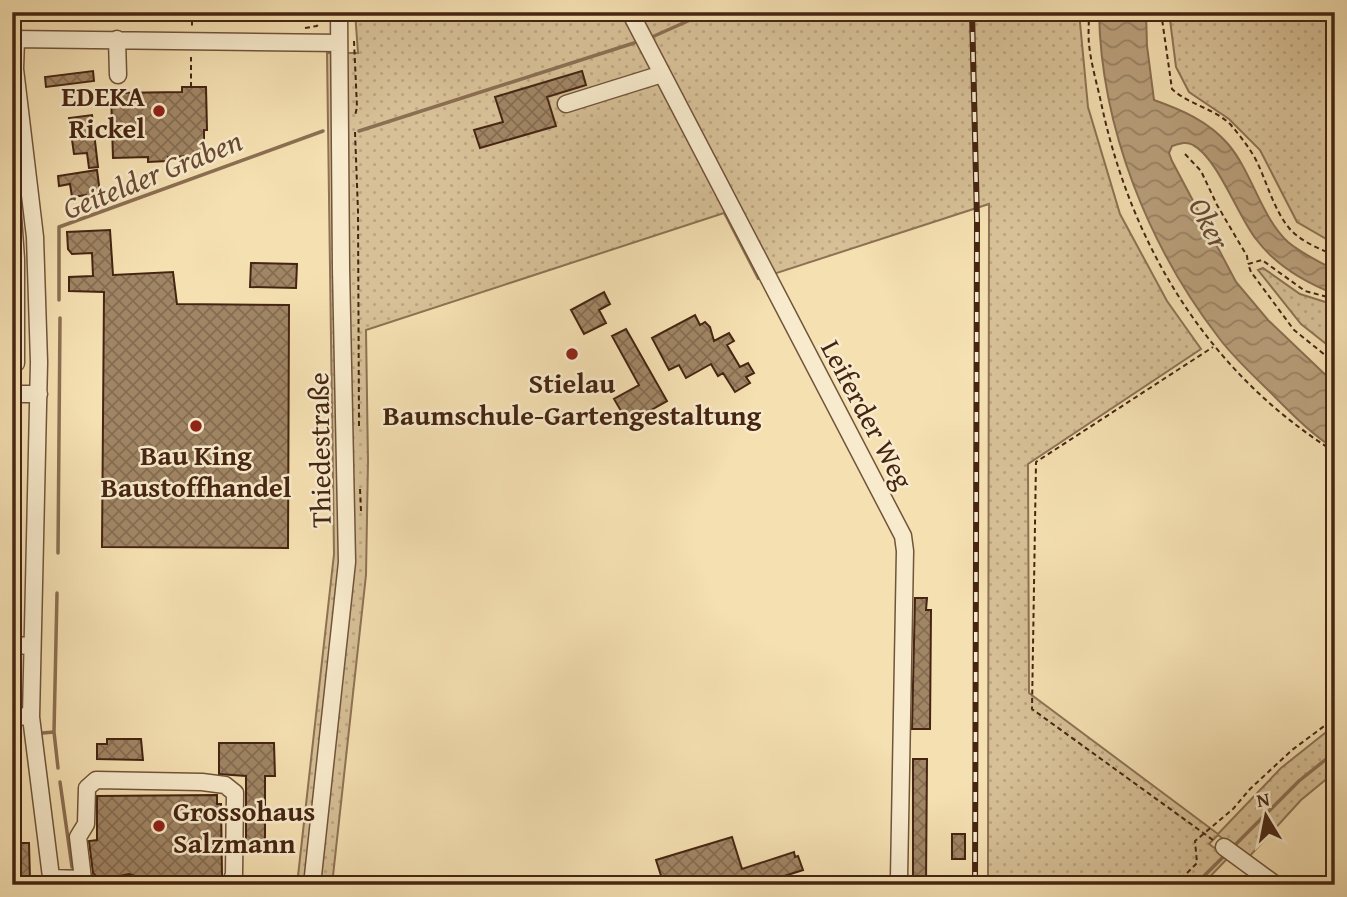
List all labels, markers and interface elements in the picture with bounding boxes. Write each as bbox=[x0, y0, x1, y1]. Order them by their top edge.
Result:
place label: EDEKA Rickel bbox=[61, 75, 145, 148]
marker: EDEKA Rickel bbox=[151, 103, 167, 119]
water label: Geitelder Graben bbox=[56, 118, 248, 230]
water label: Oker bbox=[1178, 189, 1242, 257]
street label: Leiferder Weg bbox=[811, 332, 925, 496]
marker: Stielau Baumschule-Gartengestaltung bbox=[564, 346, 580, 362]
place label: Stielau Baumschule-Gartengestaltung bbox=[383, 362, 762, 435]
street label: Thiedestraße bbox=[297, 372, 341, 528]
marker: Bau King Baustoffhandel bbox=[188, 418, 204, 434]
place label: Bau King Baustoffhandel bbox=[101, 434, 292, 507]
north arrow bbox=[1232, 782, 1302, 852]
text: N bbox=[1254, 784, 1272, 814]
place label: Grossohaus Salzmann bbox=[173, 790, 315, 863]
marker: Grossohaus Salzmann bbox=[151, 818, 167, 834]

